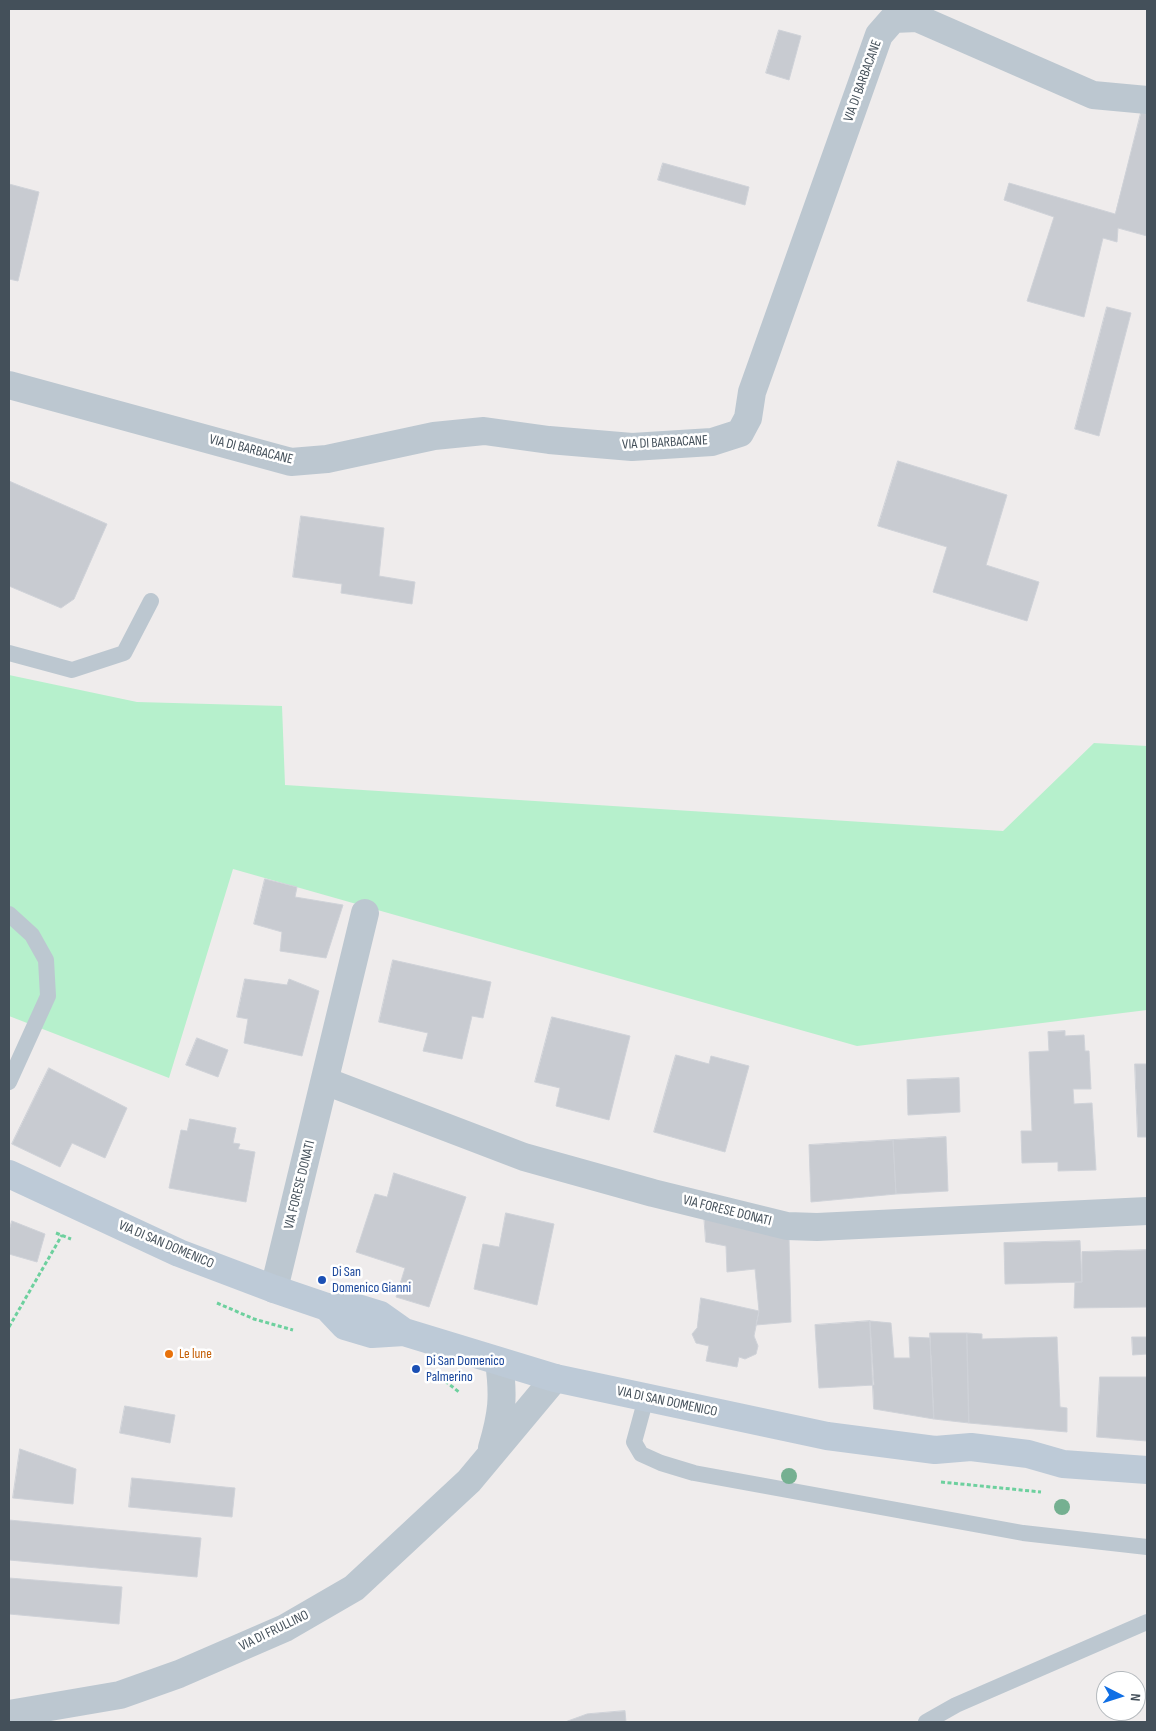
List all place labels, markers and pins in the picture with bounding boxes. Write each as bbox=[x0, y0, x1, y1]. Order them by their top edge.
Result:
place label: Di San Domenico Gianni bbox=[332, 1264, 411, 1296]
marker: Di San Domenico Gianni bbox=[316, 1274, 328, 1286]
place label: Le lune bbox=[179, 1346, 212, 1362]
marker: Le lune bbox=[163, 1348, 175, 1360]
place label: Di San Domenico Palmerino bbox=[426, 1353, 505, 1385]
marker: Di San Domenico Palmerino bbox=[410, 1363, 422, 1375]

